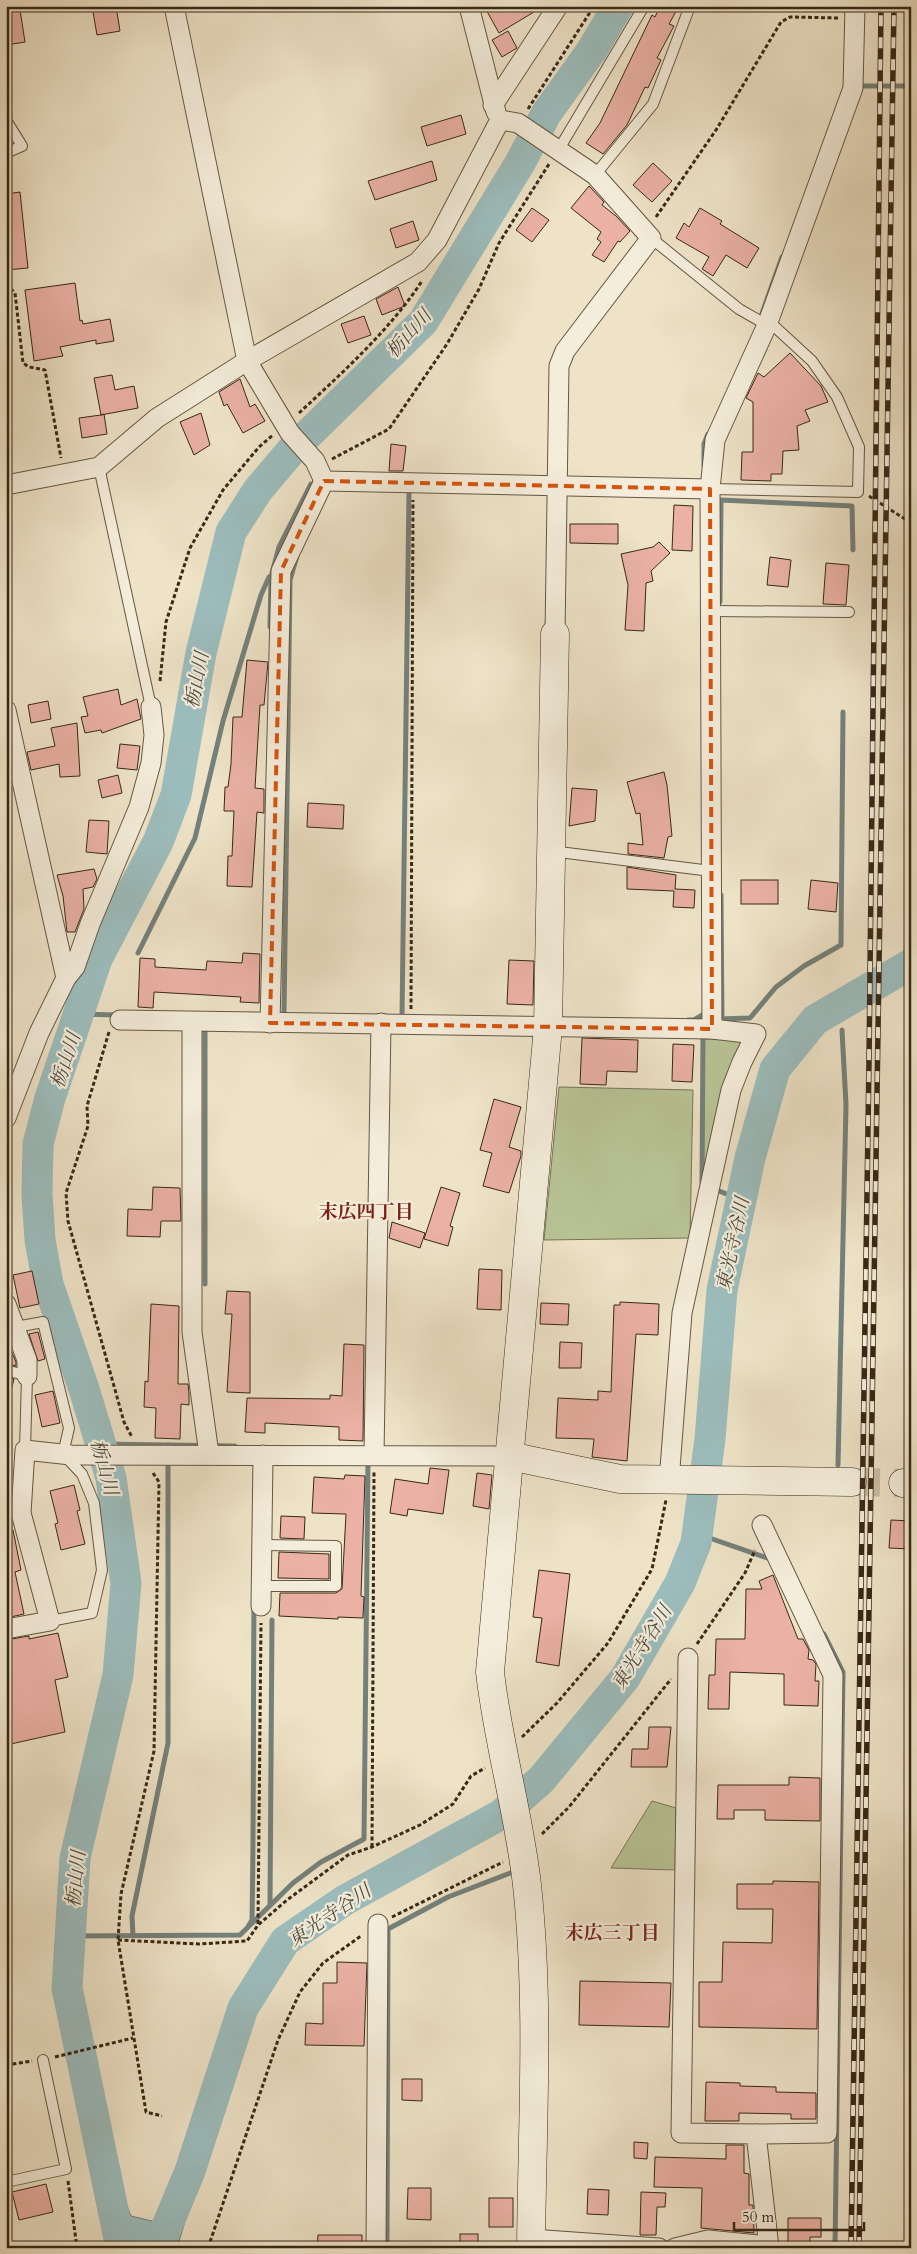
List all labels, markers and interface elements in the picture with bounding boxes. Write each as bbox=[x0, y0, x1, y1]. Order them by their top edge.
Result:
water label: 栃山川 bbox=[380, 302, 439, 364]
water label: 栃山川 bbox=[179, 648, 216, 711]
water label: 栃山川 bbox=[45, 1027, 88, 1091]
water label: 東光寺谷川 bbox=[710, 1193, 756, 1293]
district label: 末広四丁目 bbox=[318, 1199, 414, 1225]
water label: 栃山川 bbox=[84, 1436, 124, 1500]
water label: 東光寺谷川 bbox=[606, 1599, 679, 1695]
water label: 栃山川 bbox=[60, 1847, 92, 1909]
water label: 東光寺谷川 bbox=[283, 1877, 378, 1953]
district label: 末広三丁目 bbox=[564, 1920, 660, 1946]
scale bar bbox=[734, 2199, 864, 2231]
text: 50 m bbox=[742, 2207, 774, 2227]

